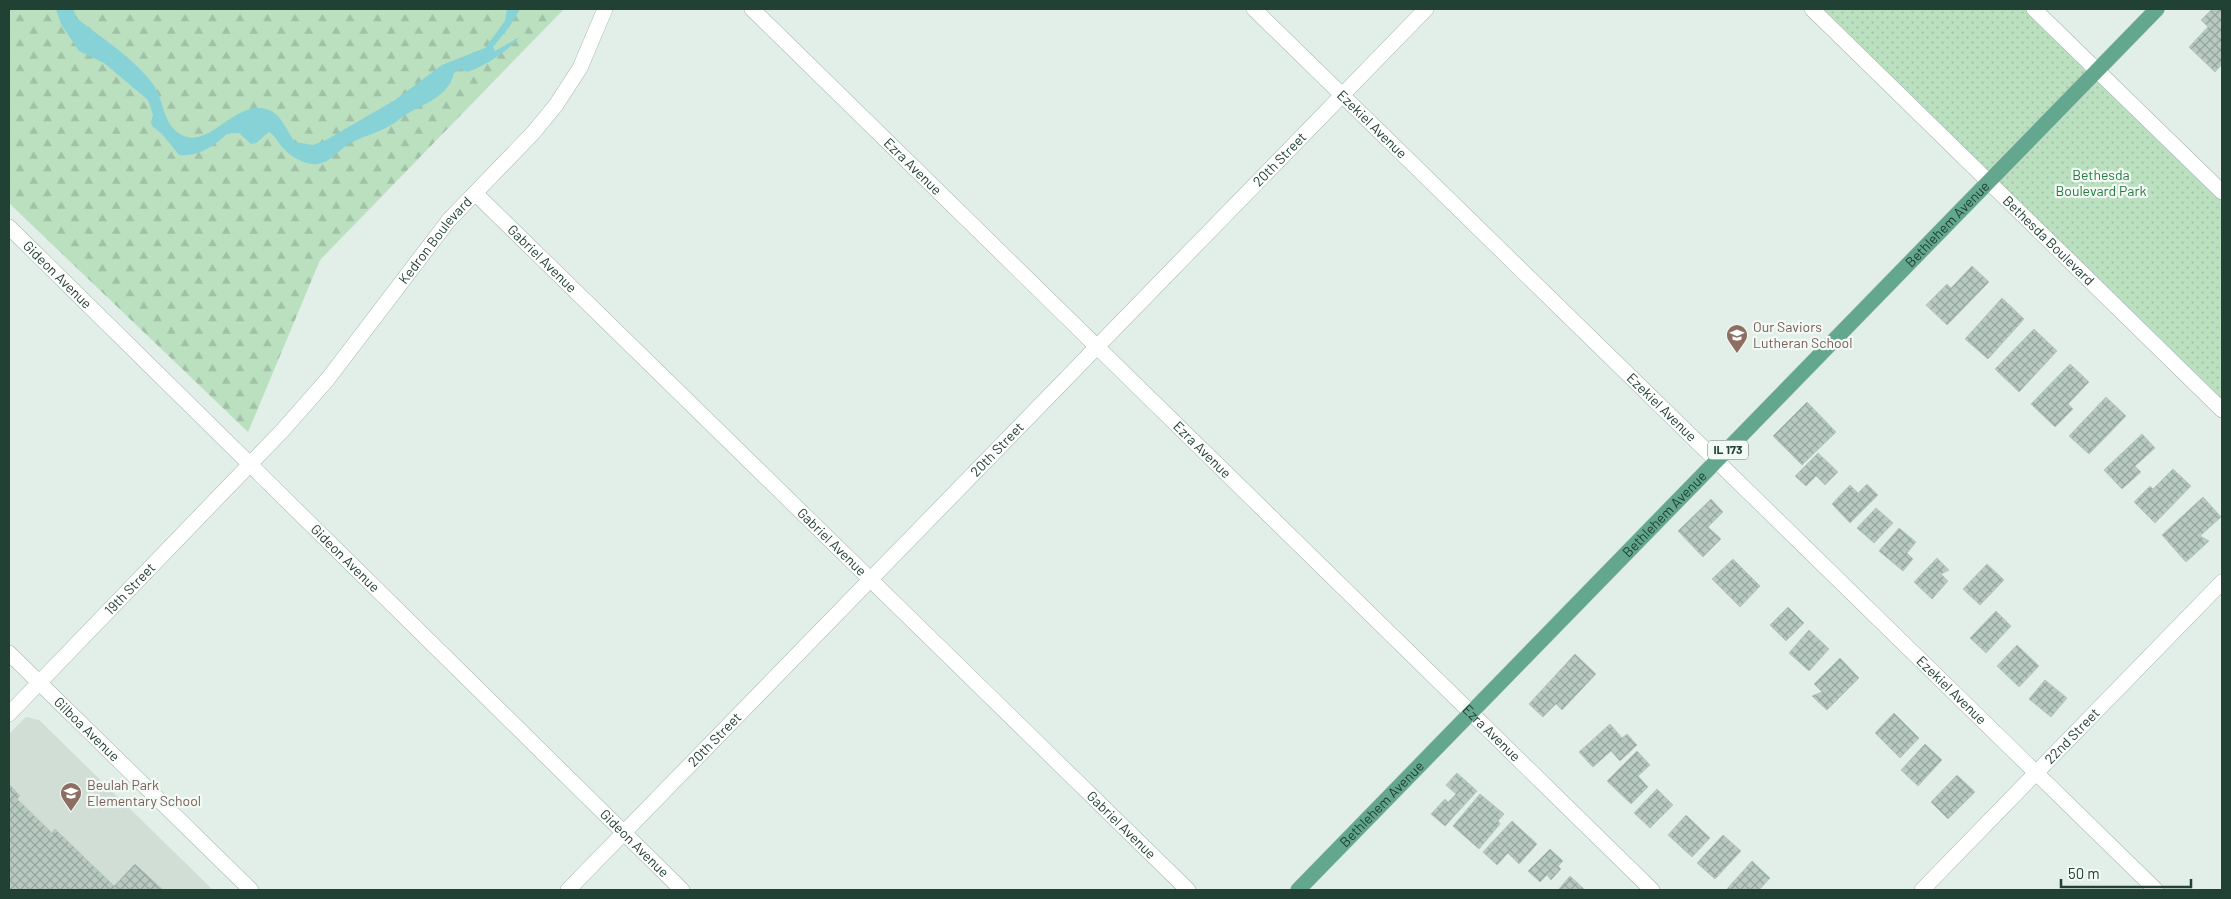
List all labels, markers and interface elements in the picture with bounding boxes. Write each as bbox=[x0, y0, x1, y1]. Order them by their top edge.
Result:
street label: Ezekiel Avenue bbox=[1334, 86, 1411, 162]
street label: 20th Street bbox=[1249, 128, 1310, 190]
street label: Ezra Avenue bbox=[881, 134, 946, 198]
park label: Bethesda Boulevard Park bbox=[2055, 166, 2147, 199]
street label: Bethlehem Avenue bbox=[1901, 177, 1993, 270]
street label: Bethesda Boulevard bbox=[2000, 192, 2098, 289]
street label: Kedron Boulevard bbox=[394, 193, 475, 287]
street label: Gabriel Avenue bbox=[504, 221, 581, 296]
street label: Gideon Avenue bbox=[20, 237, 96, 312]
place label: Our Saviors Lutheran School bbox=[1753, 318, 1852, 351]
school or university icon: Our Saviors Lutheran School bbox=[1725, 323, 1749, 354]
street label: Ezekiel Avenue bbox=[1624, 369, 1701, 445]
street label: Ezra Avenue bbox=[1170, 417, 1235, 481]
street label: 20th Street bbox=[966, 418, 1027, 480]
road number: IL 173 bbox=[1708, 440, 1748, 460]
street label: Bethlehem Avenue bbox=[1618, 467, 1710, 560]
street label: Gabriel Avenue bbox=[794, 504, 870, 579]
street label: Gideon Avenue bbox=[308, 520, 384, 595]
street label: 19th Street bbox=[100, 559, 158, 618]
street label: Ezekiel Avenue bbox=[1913, 652, 1990, 728]
street label: Gilboa Avenue bbox=[51, 693, 124, 765]
street label: Ezra Avenue bbox=[1459, 701, 1524, 765]
street label: 22nd Street bbox=[2041, 704, 2103, 767]
street label: 20th Street bbox=[684, 708, 744, 770]
street label: Bethlehem Avenue bbox=[1336, 757, 1427, 850]
place label: Beulah Park Elementary School bbox=[87, 776, 201, 809]
school or university icon: Beulah Park Elementary School bbox=[59, 781, 83, 812]
street label: Gabriel Avenue bbox=[1084, 787, 1160, 862]
street label: Gideon Avenue bbox=[597, 805, 673, 880]
scale bar bbox=[2061, 856, 2191, 888]
text: 50 m bbox=[2068, 864, 2100, 882]

